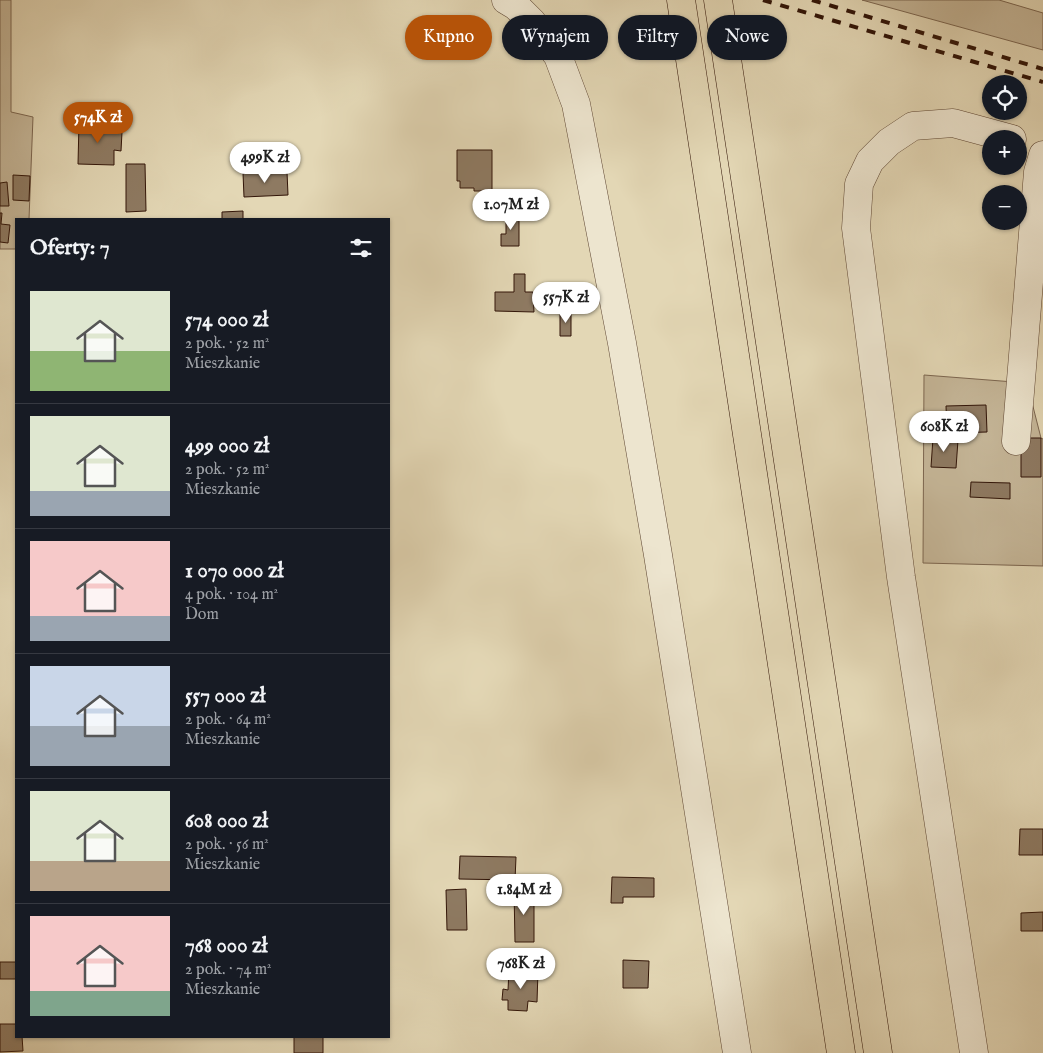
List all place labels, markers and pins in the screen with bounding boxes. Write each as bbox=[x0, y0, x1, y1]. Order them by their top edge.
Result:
pin: 574K zł bbox=[52, 102, 144, 144]
pin: 499K zł bbox=[219, 142, 311, 184]
pin: 1.07M zł bbox=[459, 188, 563, 231]
pin: 557K zł bbox=[520, 282, 612, 324]
pin: 608K zł bbox=[898, 410, 990, 453]
pin: 1.84M zł bbox=[472, 874, 576, 916]
pin: 768K zł bbox=[475, 948, 567, 990]

